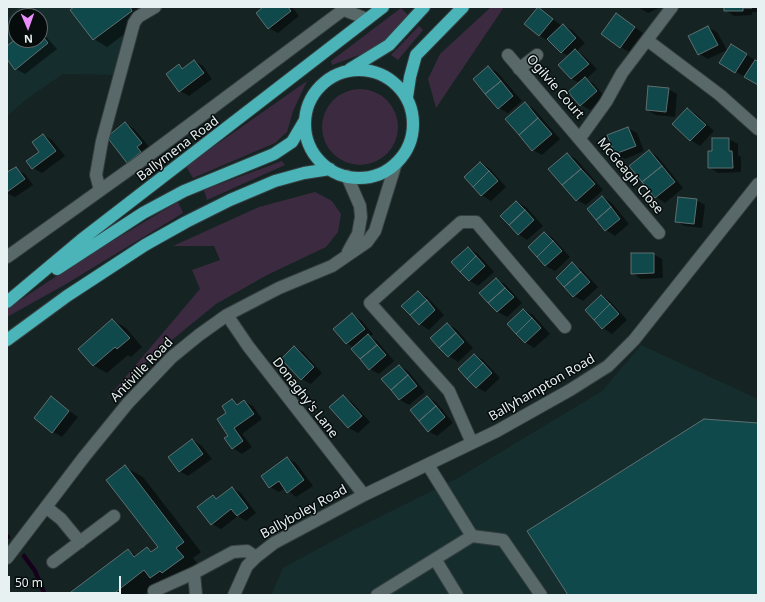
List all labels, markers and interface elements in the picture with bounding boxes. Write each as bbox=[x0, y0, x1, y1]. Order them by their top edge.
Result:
north arrow bbox=[8, 8, 48, 48]
text: N bbox=[24, 32, 33, 47]
street label: Ogilvie Court bbox=[523, 52, 587, 122]
street label: Ballymena Road bbox=[134, 113, 222, 185]
street label: McGeagh Close bbox=[594, 135, 666, 217]
street label: Antiville Road bbox=[108, 335, 176, 405]
street label: Ballyhampton Road bbox=[486, 351, 598, 425]
street label: Donaghy's Lane bbox=[269, 355, 341, 441]
street label: Ballyboley Road bbox=[258, 482, 350, 542]
scale bar bbox=[10, 568, 123, 594]
text: 50 m bbox=[15, 574, 43, 591]

